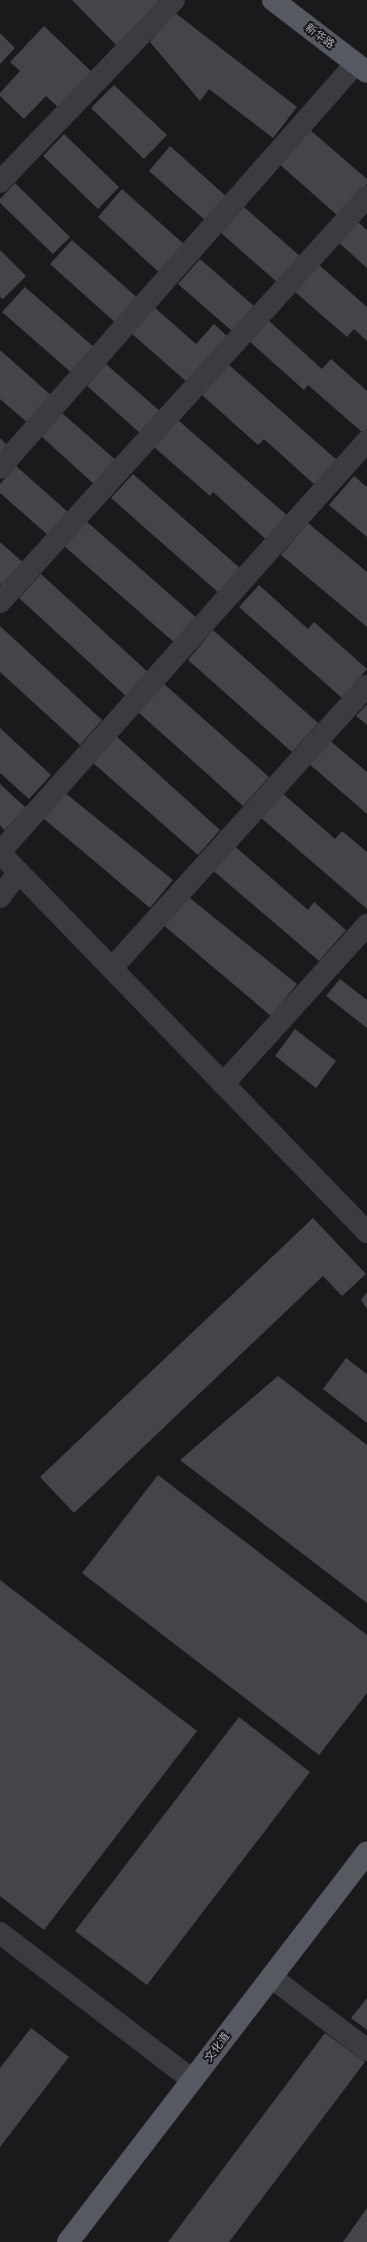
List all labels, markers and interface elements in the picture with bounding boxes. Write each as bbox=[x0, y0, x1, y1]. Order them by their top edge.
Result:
street label: 新华路 bbox=[303, 21, 337, 51]
street label: 文化道 bbox=[202, 2030, 232, 2064]

